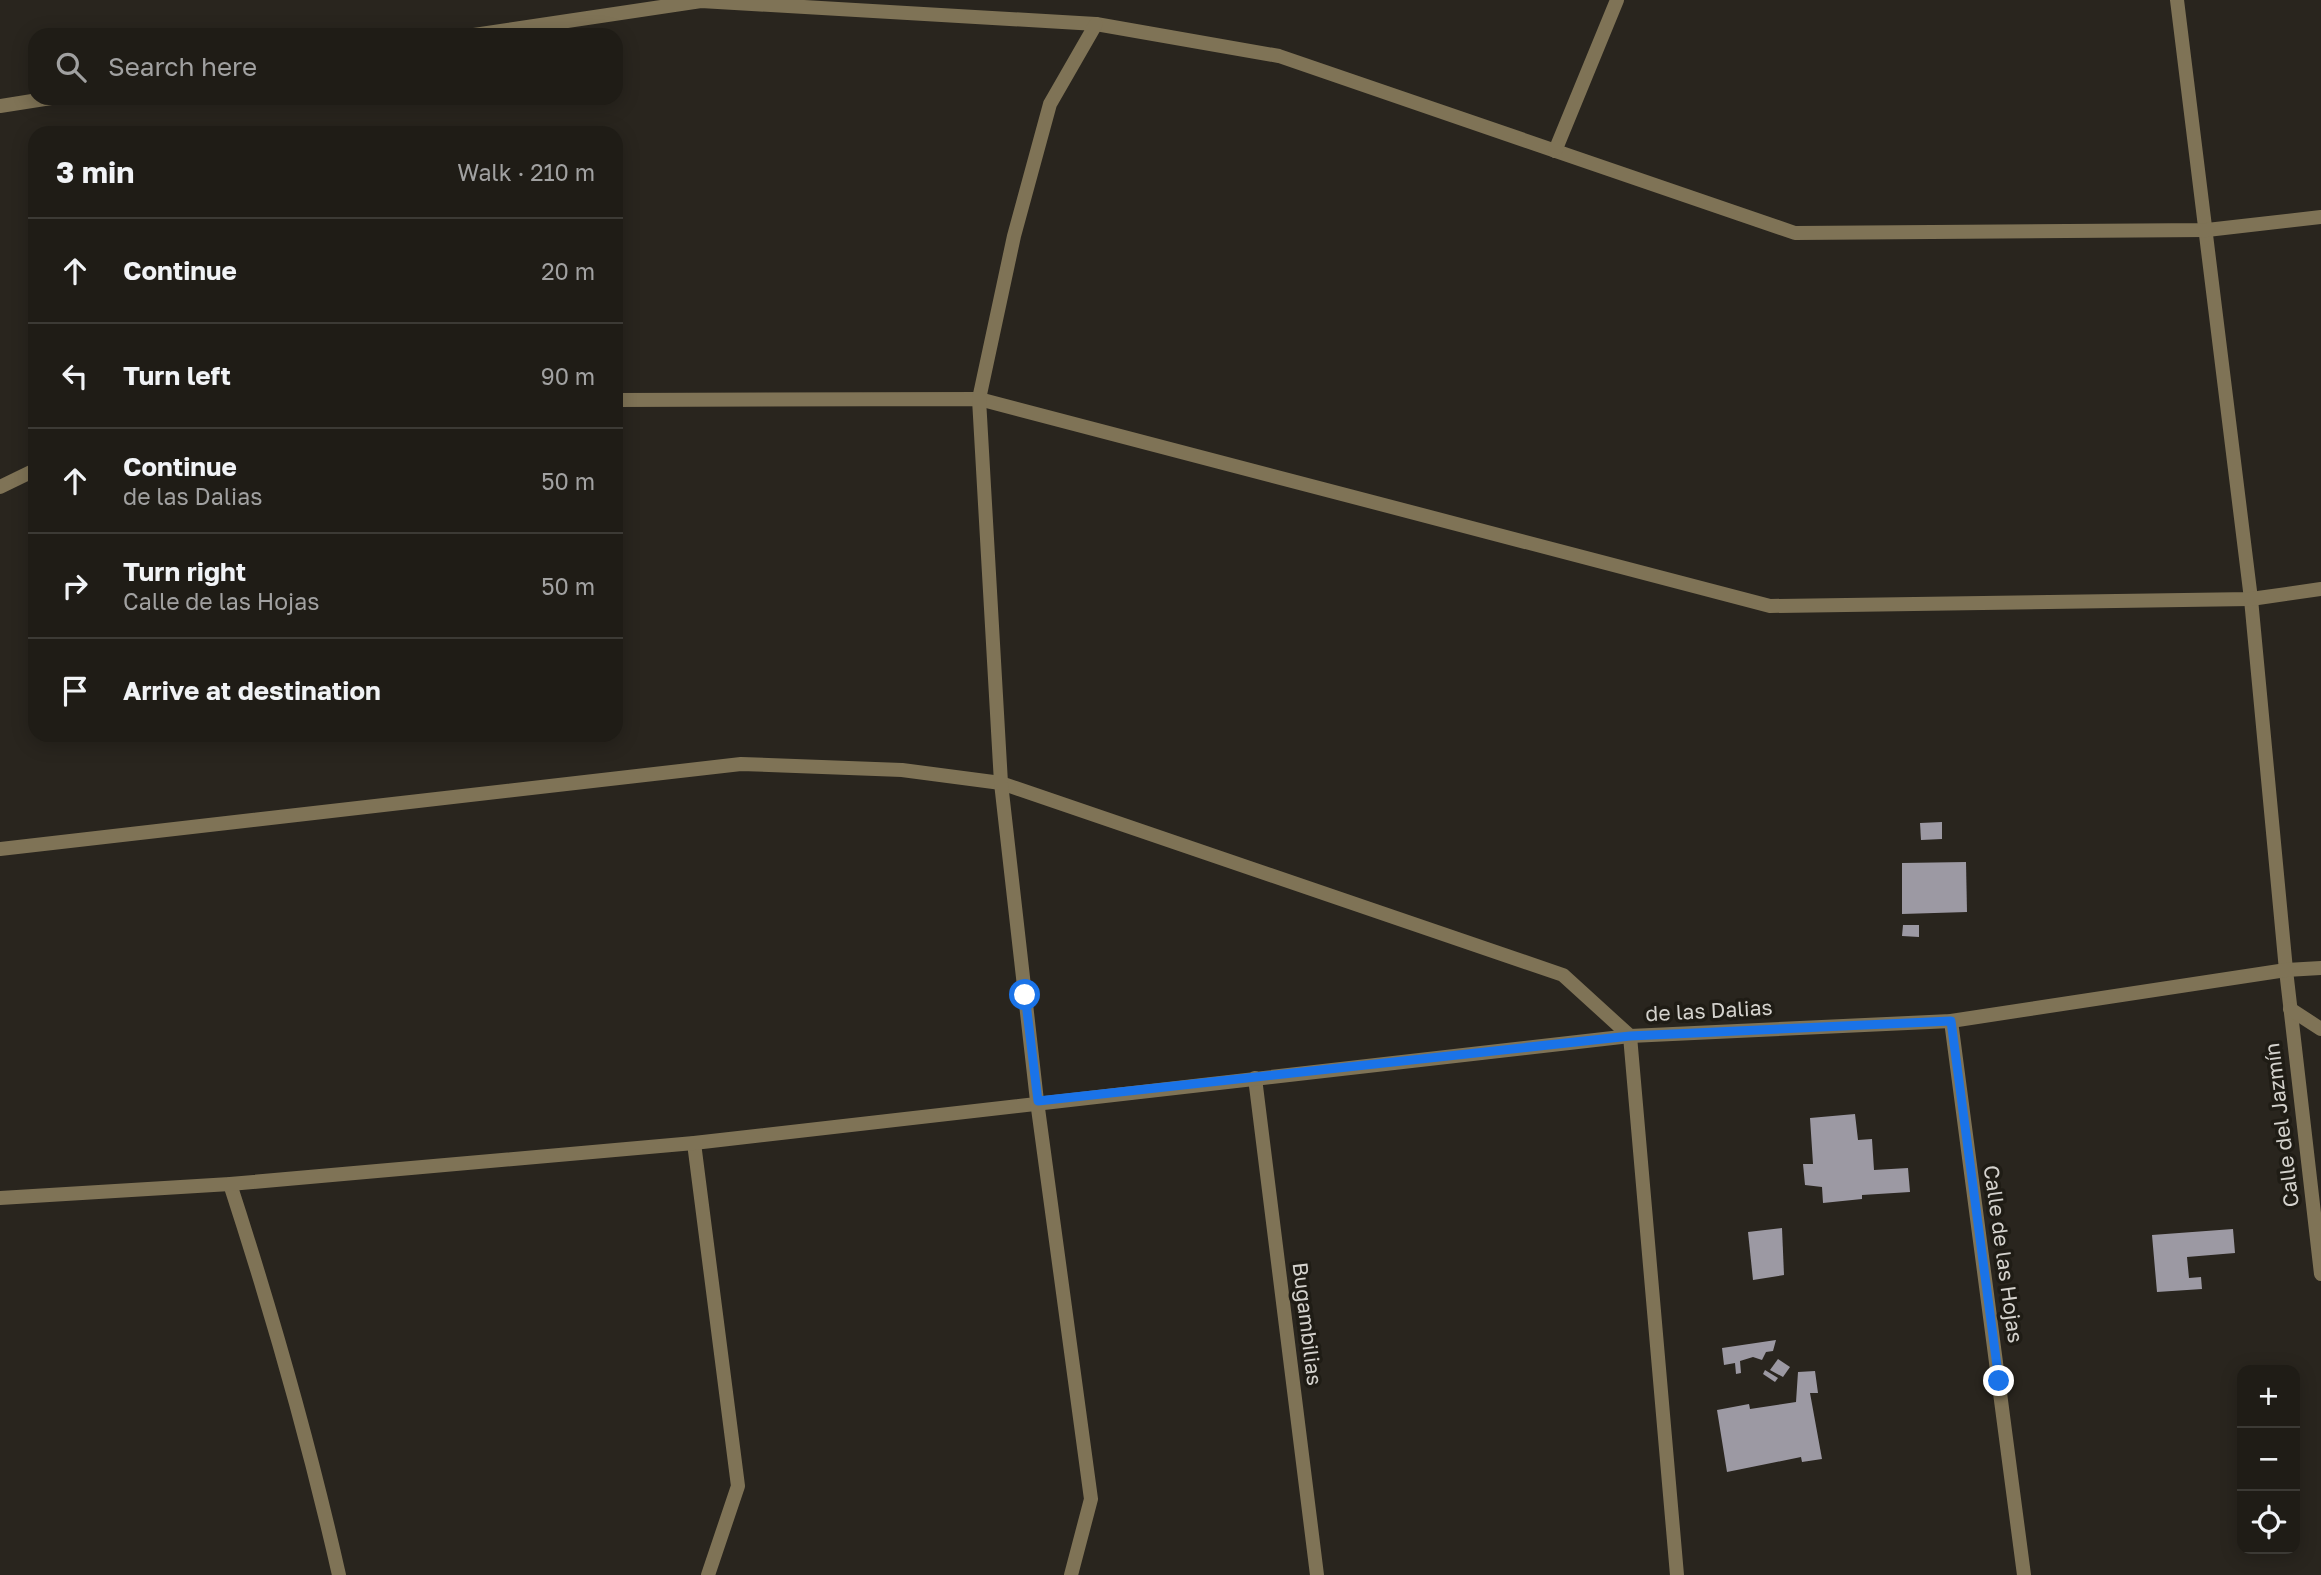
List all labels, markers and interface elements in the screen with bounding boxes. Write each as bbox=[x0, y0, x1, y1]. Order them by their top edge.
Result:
search box bbox=[28, 28, 623, 105]
icon: search bbox=[52, 48, 90, 86]
text: Search here bbox=[108, 51, 257, 82]
text: 3 min bbox=[56, 154, 134, 190]
text: Walk · 210 m bbox=[457, 158, 595, 186]
icon: ahead bbox=[56, 252, 94, 290]
text: Continue bbox=[123, 255, 237, 286]
text: 20 m bbox=[541, 257, 595, 285]
icon: left bbox=[56, 357, 94, 395]
text: Turn left bbox=[123, 360, 231, 391]
text: 90 m bbox=[541, 362, 595, 390]
text: Continue bbox=[123, 451, 237, 482]
icon: ahead bbox=[56, 462, 94, 500]
text: 50 m bbox=[541, 467, 595, 495]
text: de las Dalias bbox=[123, 482, 262, 510]
text: Turn right bbox=[123, 556, 246, 587]
icon: right bbox=[56, 567, 94, 605]
text: 50 m bbox=[541, 572, 595, 600]
text: Calle de las Hojas bbox=[123, 587, 319, 615]
icon: arrive bbox=[56, 672, 94, 710]
text: Arrive at destination bbox=[123, 675, 381, 706]
route start bbox=[1009, 979, 1040, 1010]
street label: de las Dalias bbox=[1645, 994, 1773, 1026]
street label: Calle del Jazmín bbox=[2258, 1042, 2304, 1209]
street label: Calle de las Hojas bbox=[1979, 1163, 2029, 1344]
street label: Bugambilias bbox=[1288, 1261, 1328, 1387]
route end bbox=[1983, 1365, 2014, 1396]
map controls bbox=[2237, 1365, 2300, 1554]
button: + bbox=[2237, 1365, 2300, 1428]
button: − bbox=[2237, 1428, 2300, 1491]
button: locate bbox=[2237, 1491, 2300, 1554]

